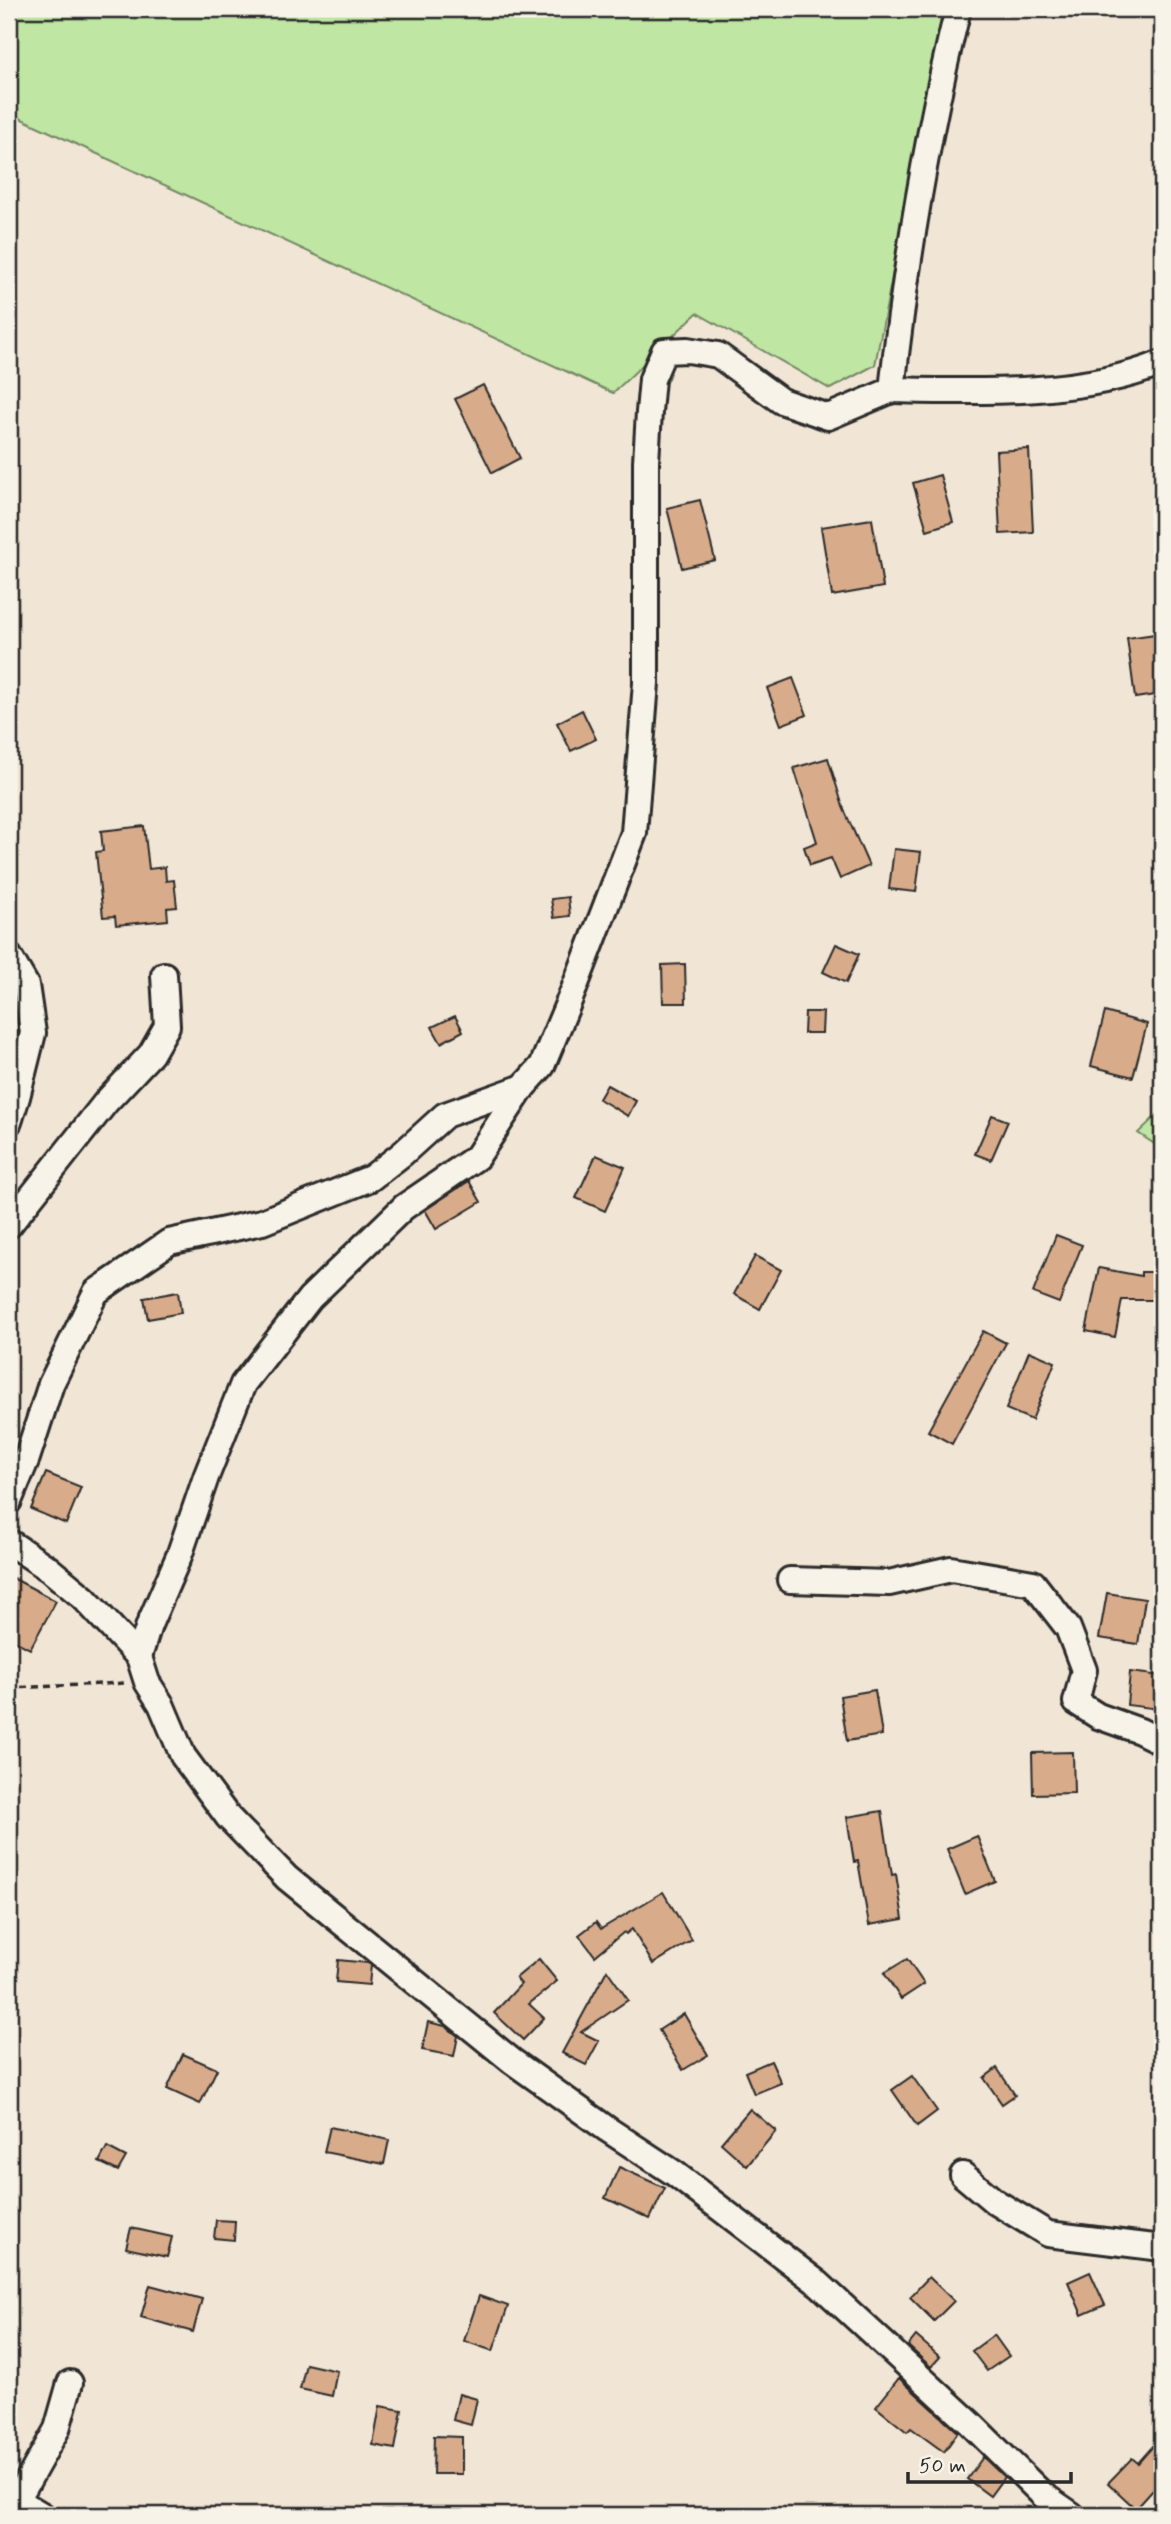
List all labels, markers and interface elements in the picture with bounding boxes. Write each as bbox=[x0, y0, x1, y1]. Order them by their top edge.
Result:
scale bar bbox=[908, 2440, 1071, 2484]
text: 50 m bbox=[919, 2452, 966, 2480]

